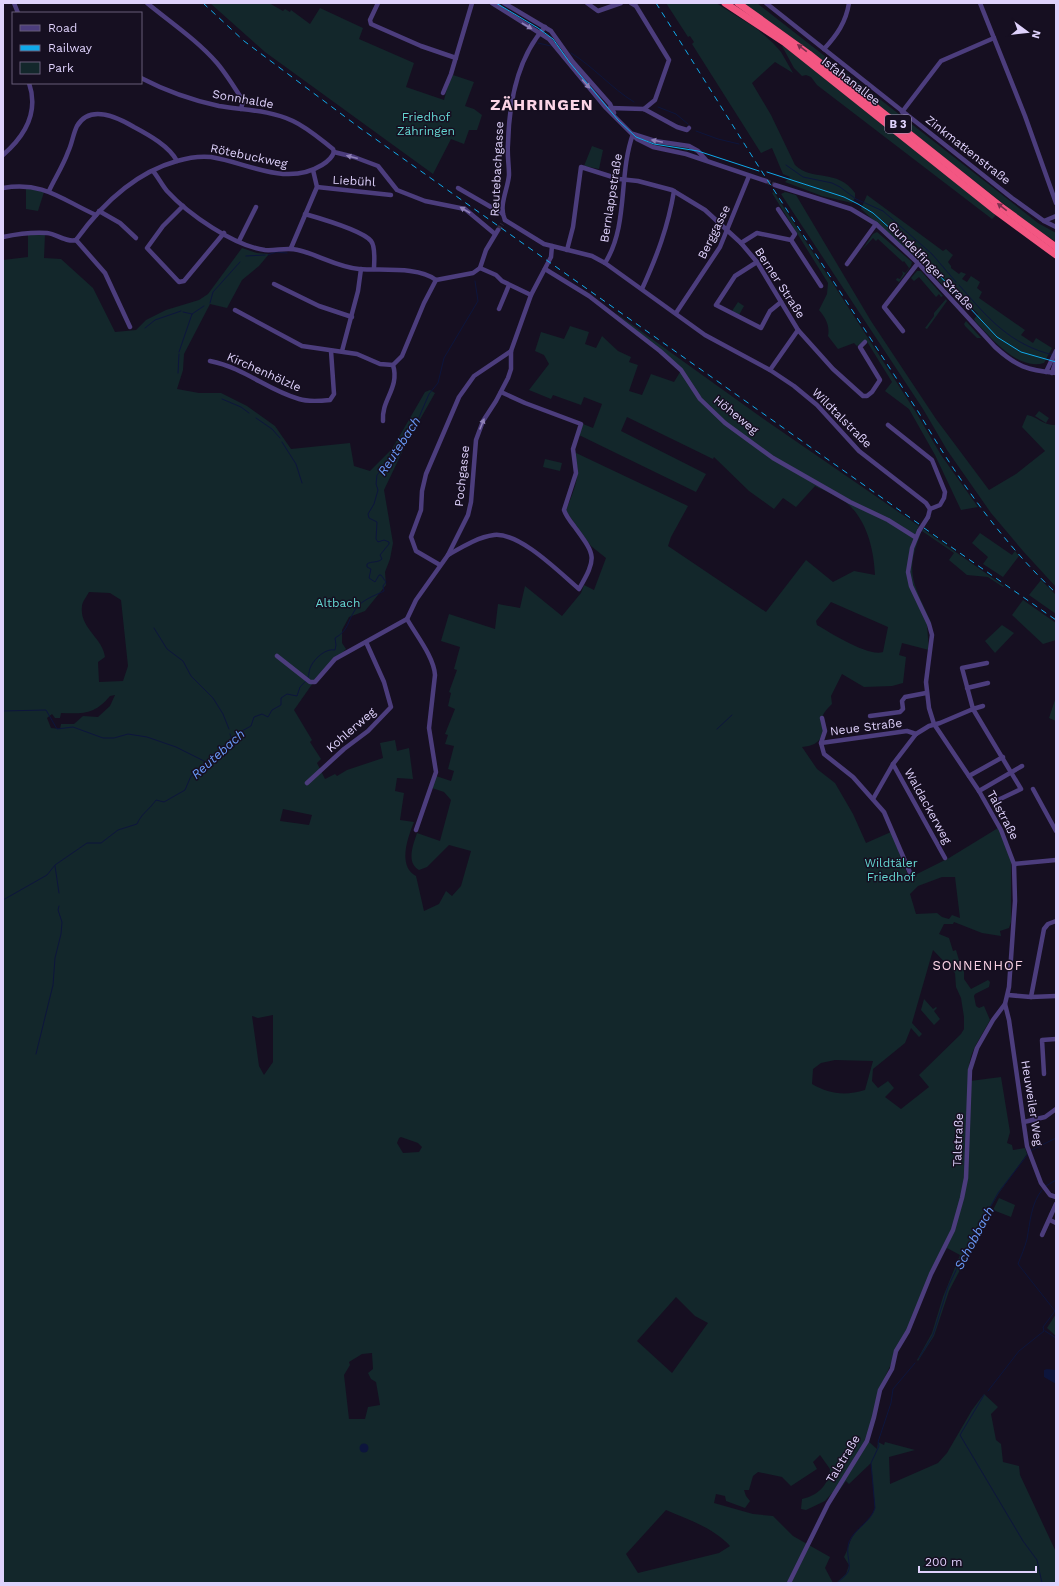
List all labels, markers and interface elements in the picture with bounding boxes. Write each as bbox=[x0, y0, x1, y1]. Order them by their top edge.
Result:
legend bbox=[12, 12, 142, 84]
north arrow bbox=[1007, 12, 1047, 52]
text: Road bbox=[48, 21, 77, 35]
one-way arrow bbox=[522, 22, 532, 30]
text: N bbox=[1029, 29, 1044, 40]
text: Railway bbox=[48, 41, 93, 55]
one-way arrow bbox=[796, 44, 807, 52]
street label: Isfahanallee bbox=[819, 54, 883, 108]
text: Park bbox=[48, 61, 74, 75]
one-way arrow bbox=[581, 79, 590, 89]
street label: Sonnhalde bbox=[211, 87, 275, 111]
district label: ZÄHRINGEN bbox=[490, 95, 594, 114]
park label: Friedhof Zähringen bbox=[397, 110, 455, 138]
street label: Zinkmattenstraße bbox=[923, 113, 1013, 188]
road number: B 3 bbox=[885, 115, 911, 133]
street label: Reutebachgasse bbox=[488, 121, 506, 217]
one-way arrow bbox=[651, 137, 663, 143]
street label: Rötebuckweg bbox=[209, 141, 289, 171]
street label: Bernlappstraße bbox=[597, 152, 625, 243]
one-way arrow bbox=[346, 154, 358, 160]
street label: Liebühl bbox=[332, 173, 376, 189]
street label: Berggasse bbox=[695, 203, 733, 261]
one-way arrow bbox=[997, 203, 1007, 211]
one-way arrow bbox=[459, 207, 471, 214]
street label: Gundelfinger Straße bbox=[885, 219, 977, 313]
street label: Berner Straße bbox=[752, 245, 808, 321]
street label: Kirchenhölzle bbox=[225, 349, 303, 395]
street label: Wildtalstraße bbox=[809, 385, 875, 451]
street label: Höheweg bbox=[711, 393, 762, 438]
water label: Reutebach bbox=[375, 414, 424, 478]
one-way arrow bbox=[479, 418, 486, 430]
street label: Pochgasse bbox=[452, 445, 472, 507]
park label: Altbach bbox=[316, 596, 360, 610]
street label: Kohlerweg bbox=[324, 704, 379, 755]
street label: Neue Straße bbox=[829, 716, 903, 738]
water label: Reutebach bbox=[188, 726, 248, 782]
street label: Waldackerweg bbox=[901, 766, 955, 847]
street label: Talstraße bbox=[984, 788, 1022, 842]
park label: Wildtäler Friedhof bbox=[864, 856, 918, 884]
district label: SONNENHOF bbox=[932, 958, 1024, 973]
street label: Heuweiler Weg bbox=[1018, 1059, 1046, 1147]
street label: Talstraße bbox=[950, 1113, 966, 1167]
water label: Schobbach bbox=[951, 1204, 997, 1272]
street label: Talstraße bbox=[823, 1432, 863, 1486]
scale bar bbox=[919, 1548, 1036, 1574]
text: 200 m bbox=[925, 1555, 962, 1569]

